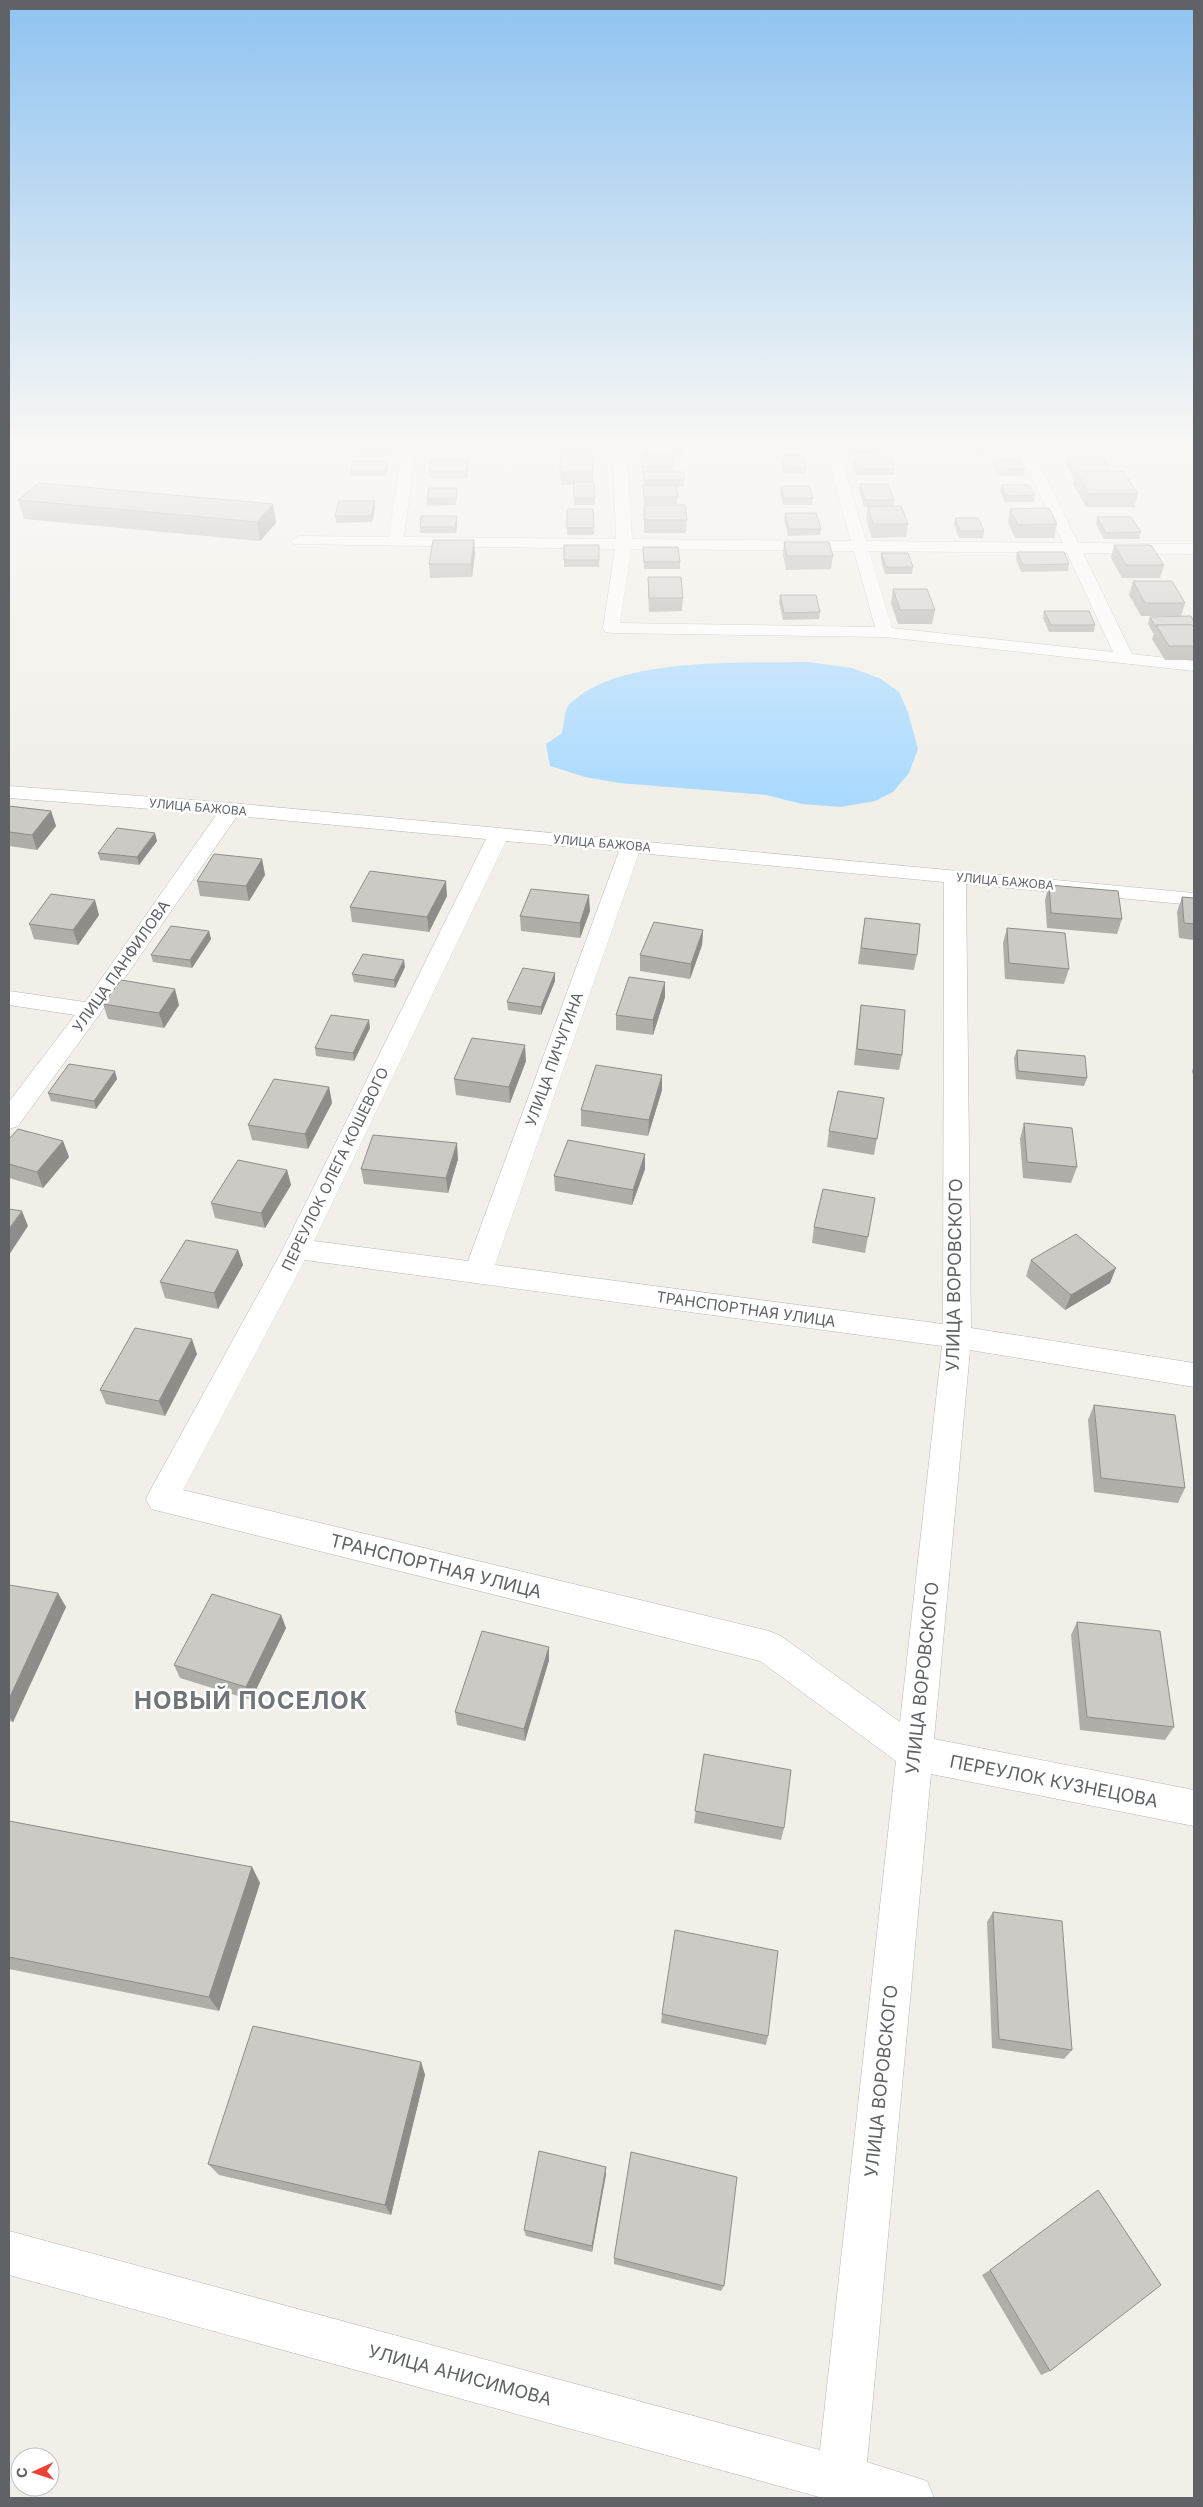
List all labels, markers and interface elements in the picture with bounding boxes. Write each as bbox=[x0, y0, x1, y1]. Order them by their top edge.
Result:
street label: УЛИЦА БАЖОВА bbox=[148, 795, 248, 819]
street label: УЛИЦА БАЖОВА bbox=[552, 831, 652, 855]
street label: УЛИЦА БАЖОВА bbox=[955, 869, 1055, 893]
street label: УЛИЦА ПАНФИЛОВА bbox=[68, 896, 174, 1036]
street label: УЛИЦА ПИЧУГИНА bbox=[521, 989, 587, 1129]
street label: ПЕРЕУЛОК ОЛЕГА КОШЕВОГО bbox=[277, 1064, 393, 1274]
street label: УЛИЦА ВОРОВСКОГО bbox=[942, 1178, 966, 1372]
street label: ТРАНСПОРТНАЯ УЛИЦА bbox=[655, 1287, 837, 1331]
street label: ТРАНСПОРТНАЯ УЛИЦА bbox=[328, 1530, 544, 1602]
street label: УЛИЦА ВОРОВСКОГО bbox=[901, 1581, 943, 1775]
district label: НОВЫЙ ПОСЕЛОК bbox=[134, 1685, 368, 1715]
street label: ПЕРЕУЛОК КУЗНЕЦОВА bbox=[948, 1750, 1160, 1812]
street label: УЛИЦА ВОРОВСКОГО bbox=[860, 1984, 902, 2178]
street label: УЛИЦА АНИСИМОВА bbox=[366, 2340, 554, 2410]
north arrow bbox=[10, 2447, 60, 2497]
text: С bbox=[13, 2467, 30, 2478]

